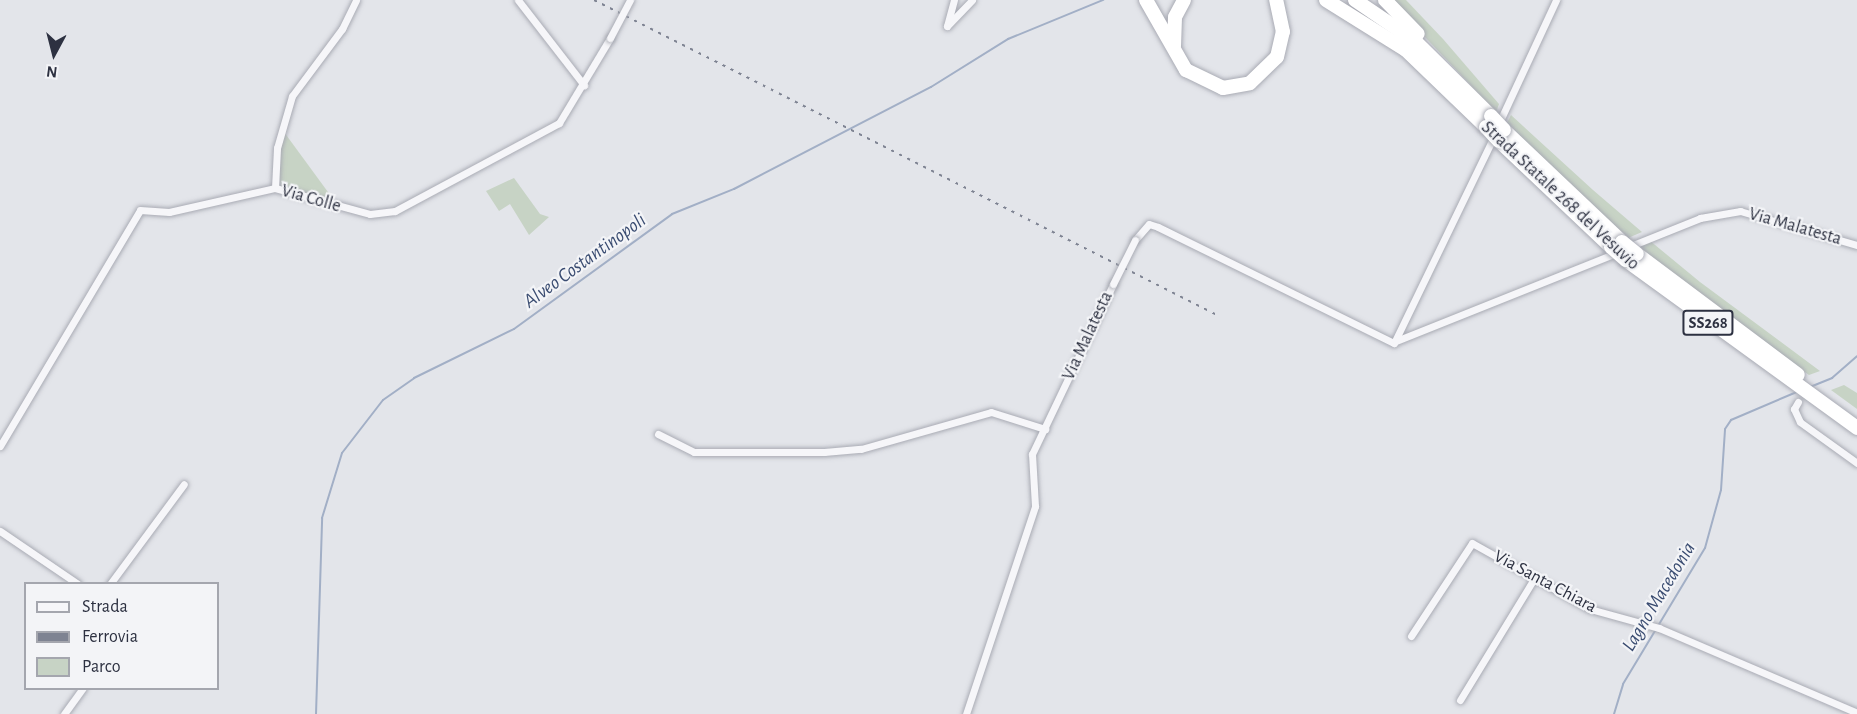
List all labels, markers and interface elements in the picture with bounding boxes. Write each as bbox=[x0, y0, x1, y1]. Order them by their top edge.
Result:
north arrow bbox=[24, 24, 84, 84]
text: N bbox=[45, 63, 58, 80]
street label: Strada Statale 268 del Vesuvio bbox=[1476, 117, 1644, 275]
street label: Via Colle bbox=[279, 180, 343, 218]
street label: Via Malatesta bbox=[1746, 203, 1844, 251]
water label: Alveo Costantinopoli bbox=[519, 209, 651, 313]
street label: Via Malatesta bbox=[1058, 288, 1118, 384]
road number: SS268 bbox=[1681, 310, 1735, 336]
water label: Lagno Macedonia bbox=[1617, 538, 1701, 656]
street label: Via Santa Chiara bbox=[1490, 546, 1600, 618]
legend bbox=[24, 582, 219, 690]
text: Strada bbox=[82, 598, 128, 616]
text: Ferrovia bbox=[82, 628, 138, 646]
text: Parco bbox=[82, 658, 121, 676]

